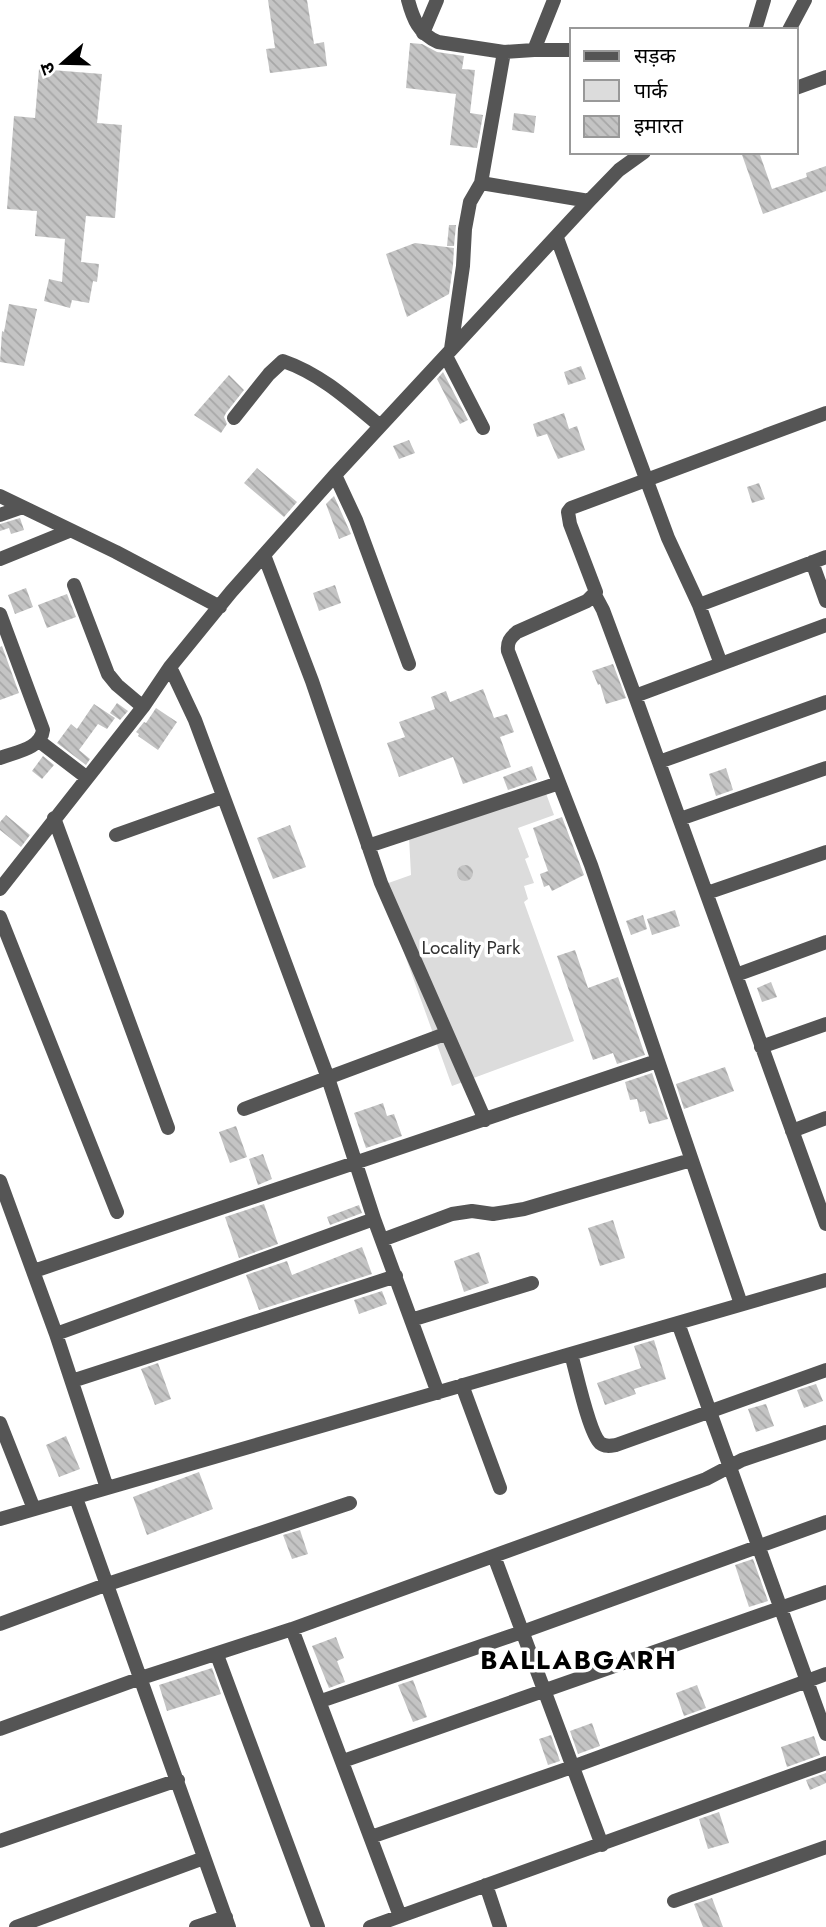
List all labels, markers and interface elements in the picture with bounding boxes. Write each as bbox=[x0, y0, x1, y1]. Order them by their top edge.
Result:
north arrow bbox=[28, 28, 98, 98]
legend bbox=[570, 28, 798, 154]
text: सड़क bbox=[634, 41, 676, 71]
text: उ bbox=[33, 58, 62, 78]
text: पार्क bbox=[634, 76, 668, 106]
text: इमारत bbox=[634, 111, 684, 141]
park label: Locality Park bbox=[422, 934, 521, 961]
district label: BALLABGARH bbox=[480, 1641, 678, 1679]

